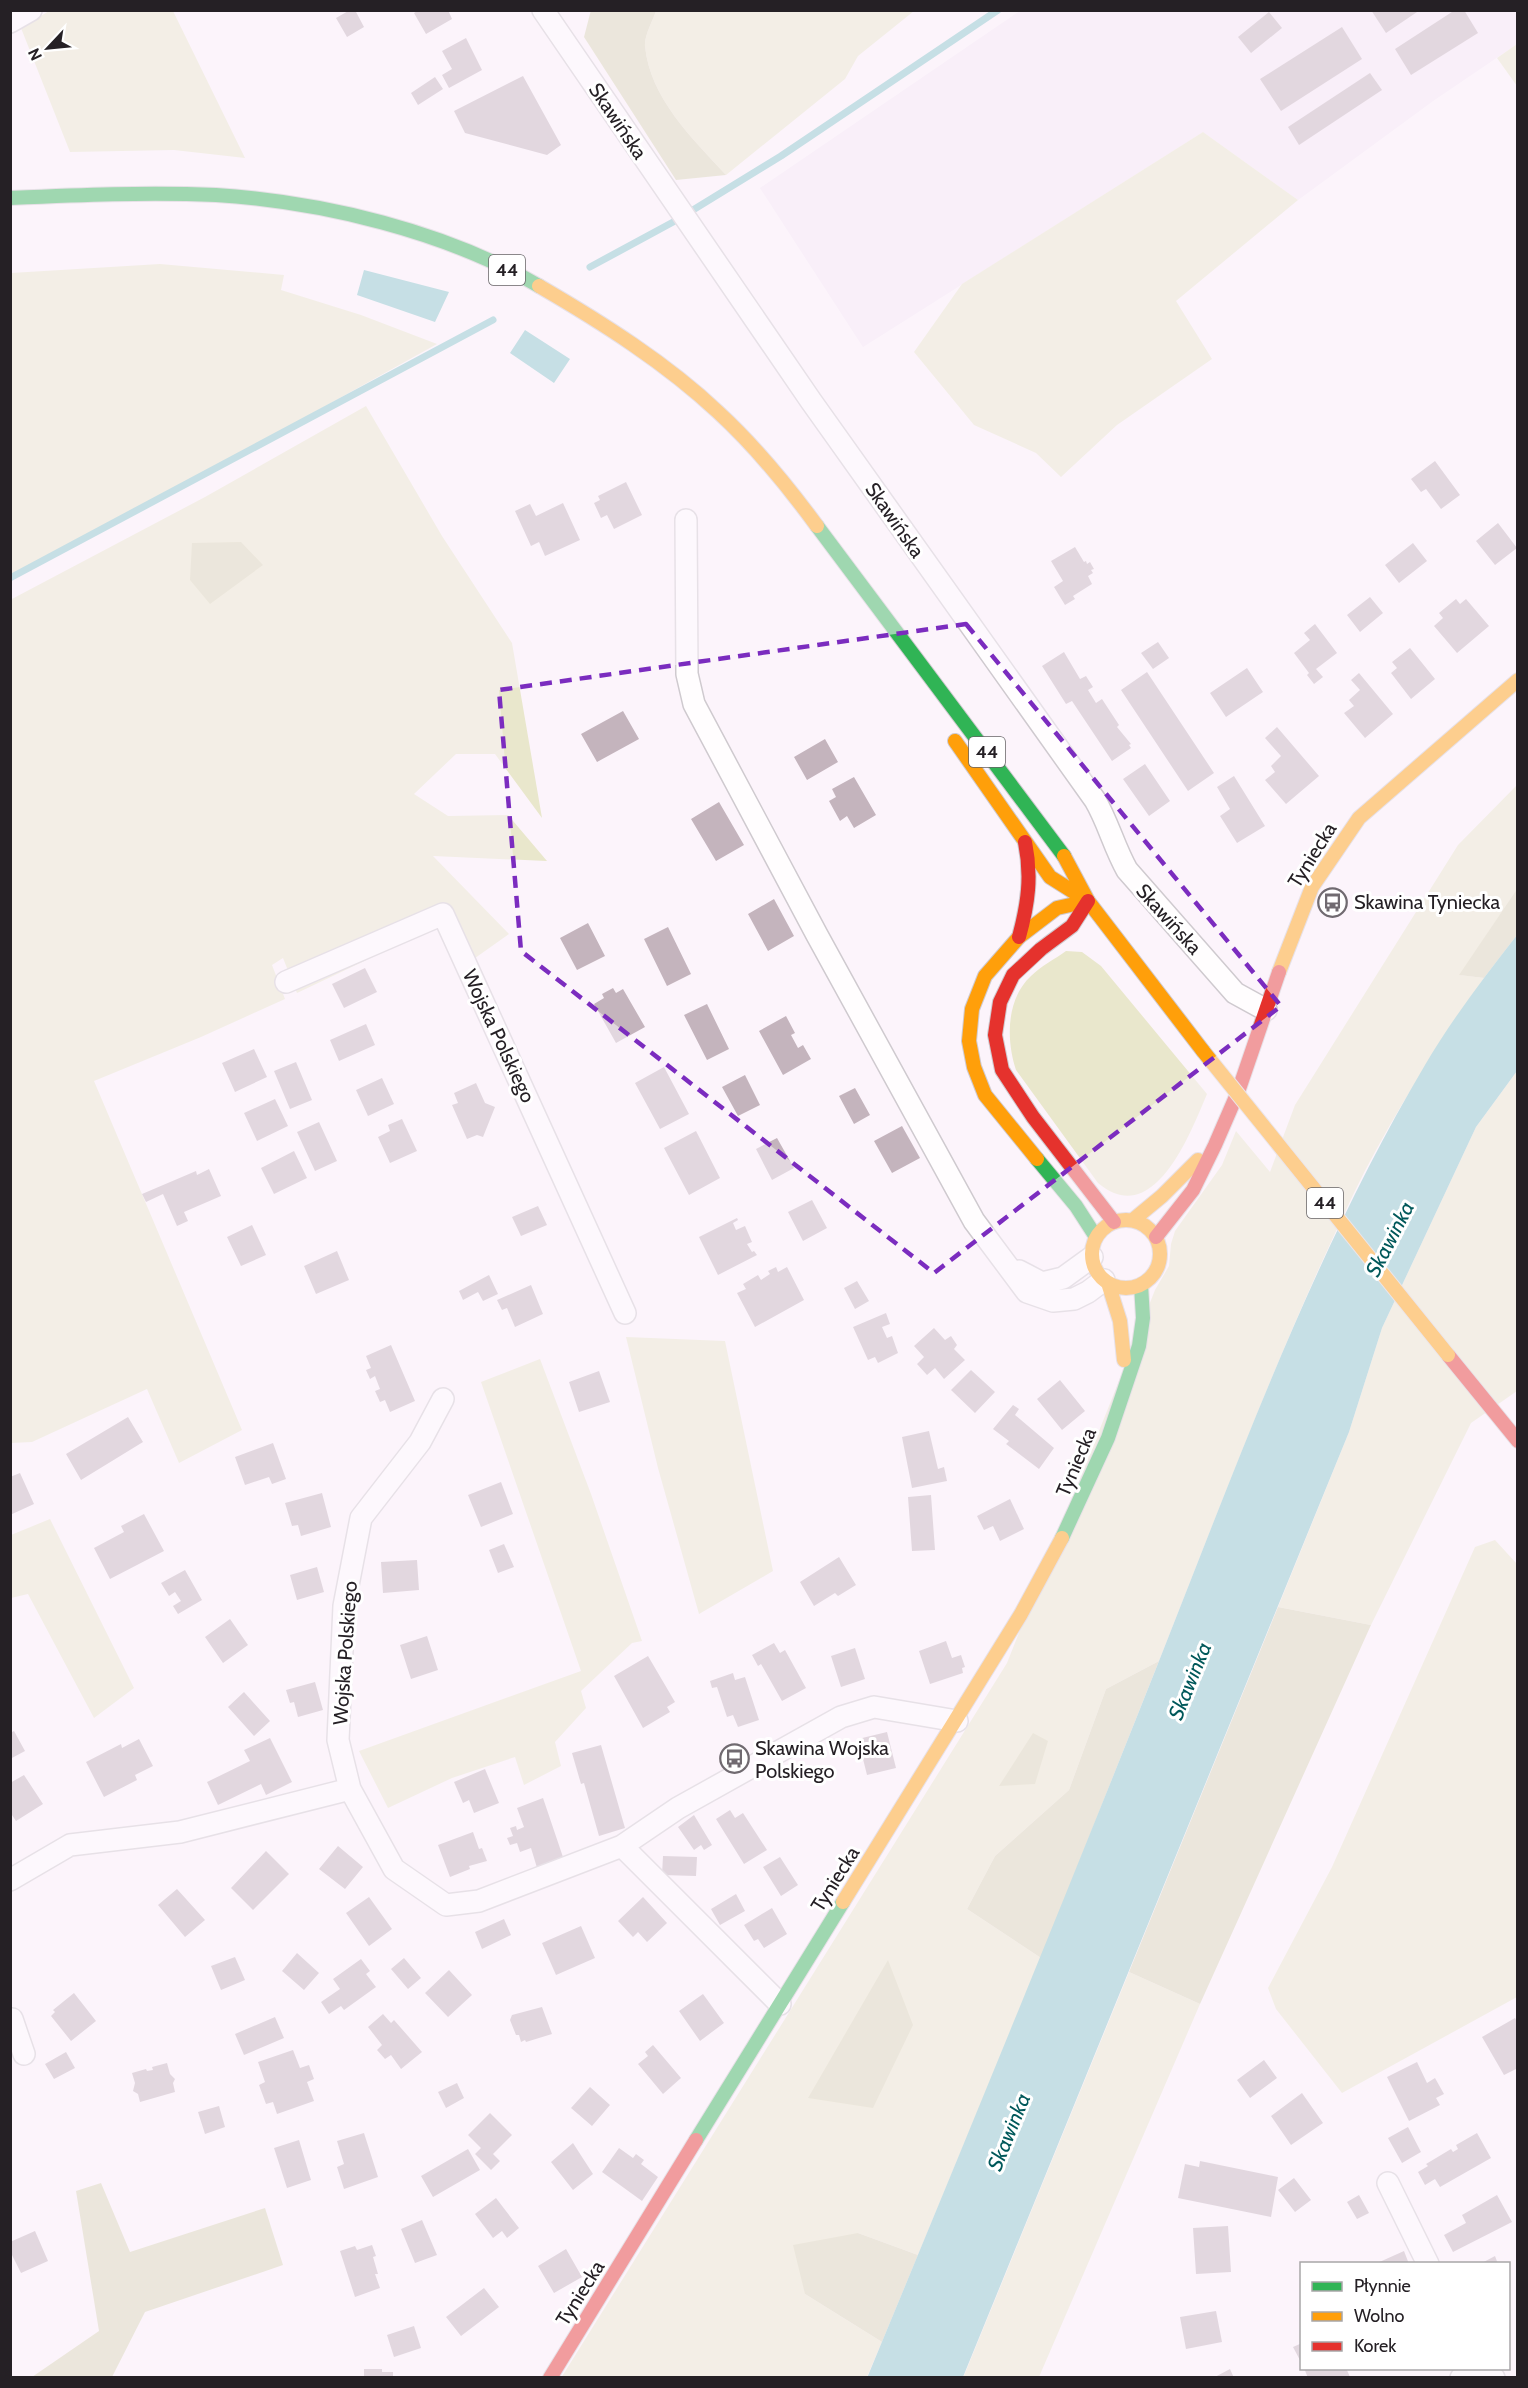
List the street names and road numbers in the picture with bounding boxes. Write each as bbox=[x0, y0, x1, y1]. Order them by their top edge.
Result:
street label: Skawińska bbox=[584, 78, 652, 164]
road number: 44 bbox=[489, 255, 525, 285]
street label: Skawińska bbox=[860, 478, 930, 563]
road number: 44 bbox=[969, 737, 1005, 767]
street label: Tyniecka bbox=[1283, 818, 1342, 892]
street label: Skawińska bbox=[1131, 879, 1207, 959]
street label: Wojska Polskiego bbox=[458, 966, 540, 1106]
road number: 44 bbox=[1307, 1188, 1343, 1218]
street label: Tyniecka bbox=[1051, 1424, 1101, 1500]
street label: Wojska Polskiego bbox=[328, 1580, 362, 1726]
street label: Tyniecka bbox=[806, 1842, 865, 1916]
street label: Tyniecka bbox=[551, 2256, 610, 2330]

